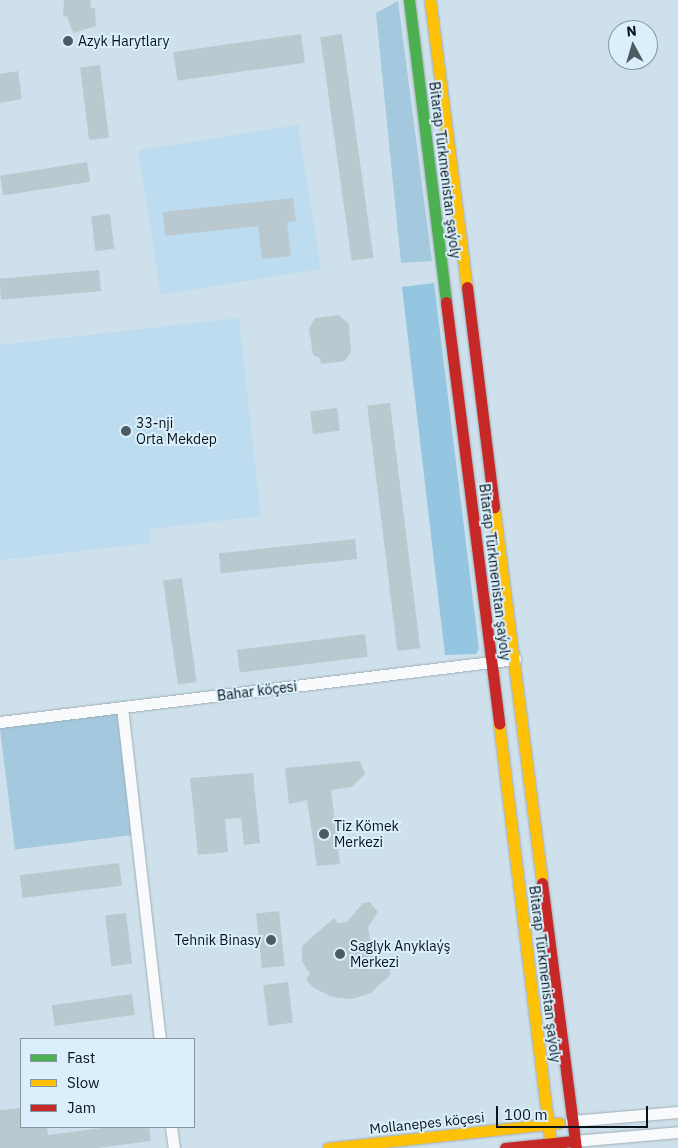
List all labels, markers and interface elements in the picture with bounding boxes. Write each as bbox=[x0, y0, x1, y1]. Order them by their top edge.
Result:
north arrow bbox=[608, 20, 658, 70]
text: N bbox=[626, 22, 638, 41]
place label: Azyk Harytlary bbox=[78, 33, 169, 49]
marker: Azyk Harytlary bbox=[62, 35, 74, 47]
street label: Bitarap Türkmenistan şaýoly bbox=[426, 81, 464, 259]
place label: 33-nji Orta Mekdep bbox=[136, 415, 217, 448]
marker: 33-nji Orta Mekdep bbox=[120, 425, 132, 437]
street label: Bitarap Türkmenistan şaýoly bbox=[476, 483, 514, 661]
street label: Bahar köçesi bbox=[216, 678, 298, 704]
place label: Tiz Kömek Merkezi bbox=[334, 818, 399, 850]
marker: Tiz Kömek Merkezi bbox=[318, 828, 330, 840]
street label: Bitarap Türkmenistan şaýoly bbox=[526, 885, 564, 1063]
place label: Tehnik Binasy bbox=[175, 932, 261, 948]
marker: Tehnik Binasy bbox=[265, 934, 277, 946]
place label: Saglyk Anyklaýş Merkezi bbox=[350, 938, 450, 970]
marker: Saglyk Anyklaýş Merkezi bbox=[334, 948, 346, 960]
legend bbox=[20, 1038, 195, 1128]
text: Fast bbox=[67, 1048, 95, 1067]
text: Slow bbox=[67, 1073, 100, 1092]
scale bar bbox=[498, 1096, 650, 1128]
text: Jam bbox=[67, 1098, 96, 1117]
text: 100 m bbox=[504, 1105, 548, 1124]
street label: Mollanepes köçesi bbox=[369, 1109, 485, 1137]

